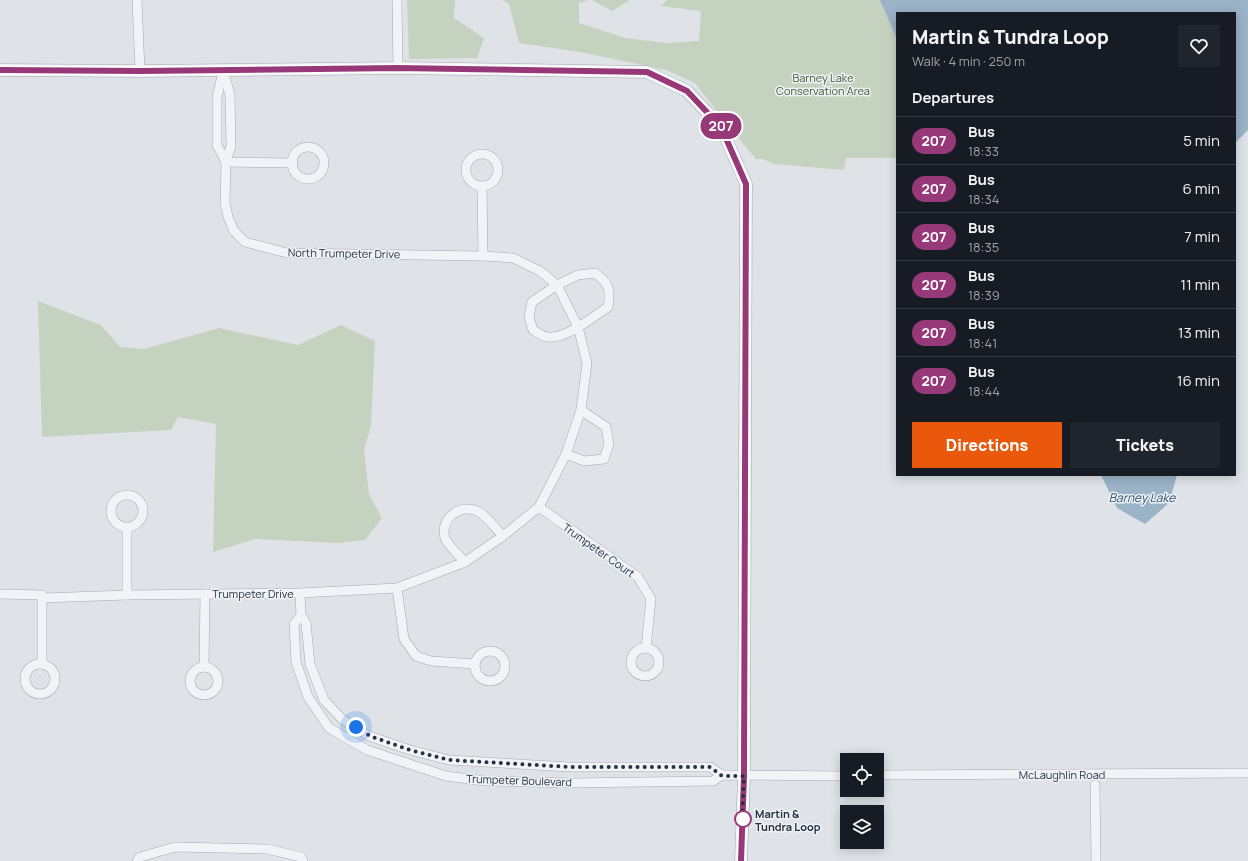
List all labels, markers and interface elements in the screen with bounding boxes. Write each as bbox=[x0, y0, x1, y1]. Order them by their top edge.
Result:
text: Martin & Tundra Loop bbox=[912, 24, 1109, 50]
button: heart bbox=[1178, 25, 1220, 67]
text: Walk · 4 min · 250 m bbox=[912, 52, 1025, 70]
park label: Barney Lake Conservation Area bbox=[776, 70, 870, 98]
text: Departures bbox=[912, 87, 994, 108]
line badge: 207 bbox=[698, 113, 744, 139]
text: 207 bbox=[708, 116, 734, 135]
text: Bus bbox=[968, 121, 995, 142]
text: 5 min bbox=[1183, 130, 1220, 151]
text: 207 bbox=[921, 131, 947, 150]
text: 18:33 bbox=[968, 142, 999, 160]
text: Bus bbox=[968, 169, 995, 190]
text: 6 min bbox=[1183, 178, 1220, 199]
text: 207 bbox=[921, 179, 947, 198]
text: 18:34 bbox=[968, 190, 999, 208]
text: Bus bbox=[968, 217, 995, 238]
text: 7 min bbox=[1184, 226, 1220, 247]
text: 207 bbox=[921, 227, 947, 246]
text: 18:35 bbox=[968, 238, 999, 256]
street label: North Trumpeter Drive bbox=[288, 245, 401, 261]
text: Bus bbox=[968, 265, 995, 286]
text: 11 min bbox=[1180, 274, 1220, 295]
text: 207 bbox=[921, 275, 947, 294]
text: 18:39 bbox=[968, 286, 1000, 304]
text: Bus bbox=[968, 313, 995, 334]
text: 13 min bbox=[1178, 322, 1220, 343]
text: 207 bbox=[921, 323, 947, 342]
text: 18:41 bbox=[968, 334, 997, 352]
text: Bus bbox=[968, 361, 995, 382]
text: 16 min bbox=[1177, 370, 1220, 391]
text: 207 bbox=[921, 371, 947, 390]
text: 18:44 bbox=[968, 382, 1000, 400]
button: Directions bbox=[912, 422, 1062, 468]
button: Tickets bbox=[1070, 422, 1220, 468]
water label: Barney Lake bbox=[1109, 489, 1176, 506]
street label: Trumpeter Court bbox=[560, 520, 638, 580]
street label: Trumpeter Drive bbox=[212, 586, 294, 601]
your location bbox=[346, 717, 366, 737]
map controls bbox=[840, 753, 884, 849]
button: locate bbox=[840, 753, 884, 797]
street label: McLaughlin Road bbox=[1019, 767, 1105, 782]
street label: Trumpeter Boulevard bbox=[466, 771, 572, 789]
button: layers bbox=[840, 805, 884, 849]
place label: Martin & Tundra Loop bbox=[755, 806, 821, 834]
marker: Martin & Tundra Loop bbox=[734, 810, 752, 828]

